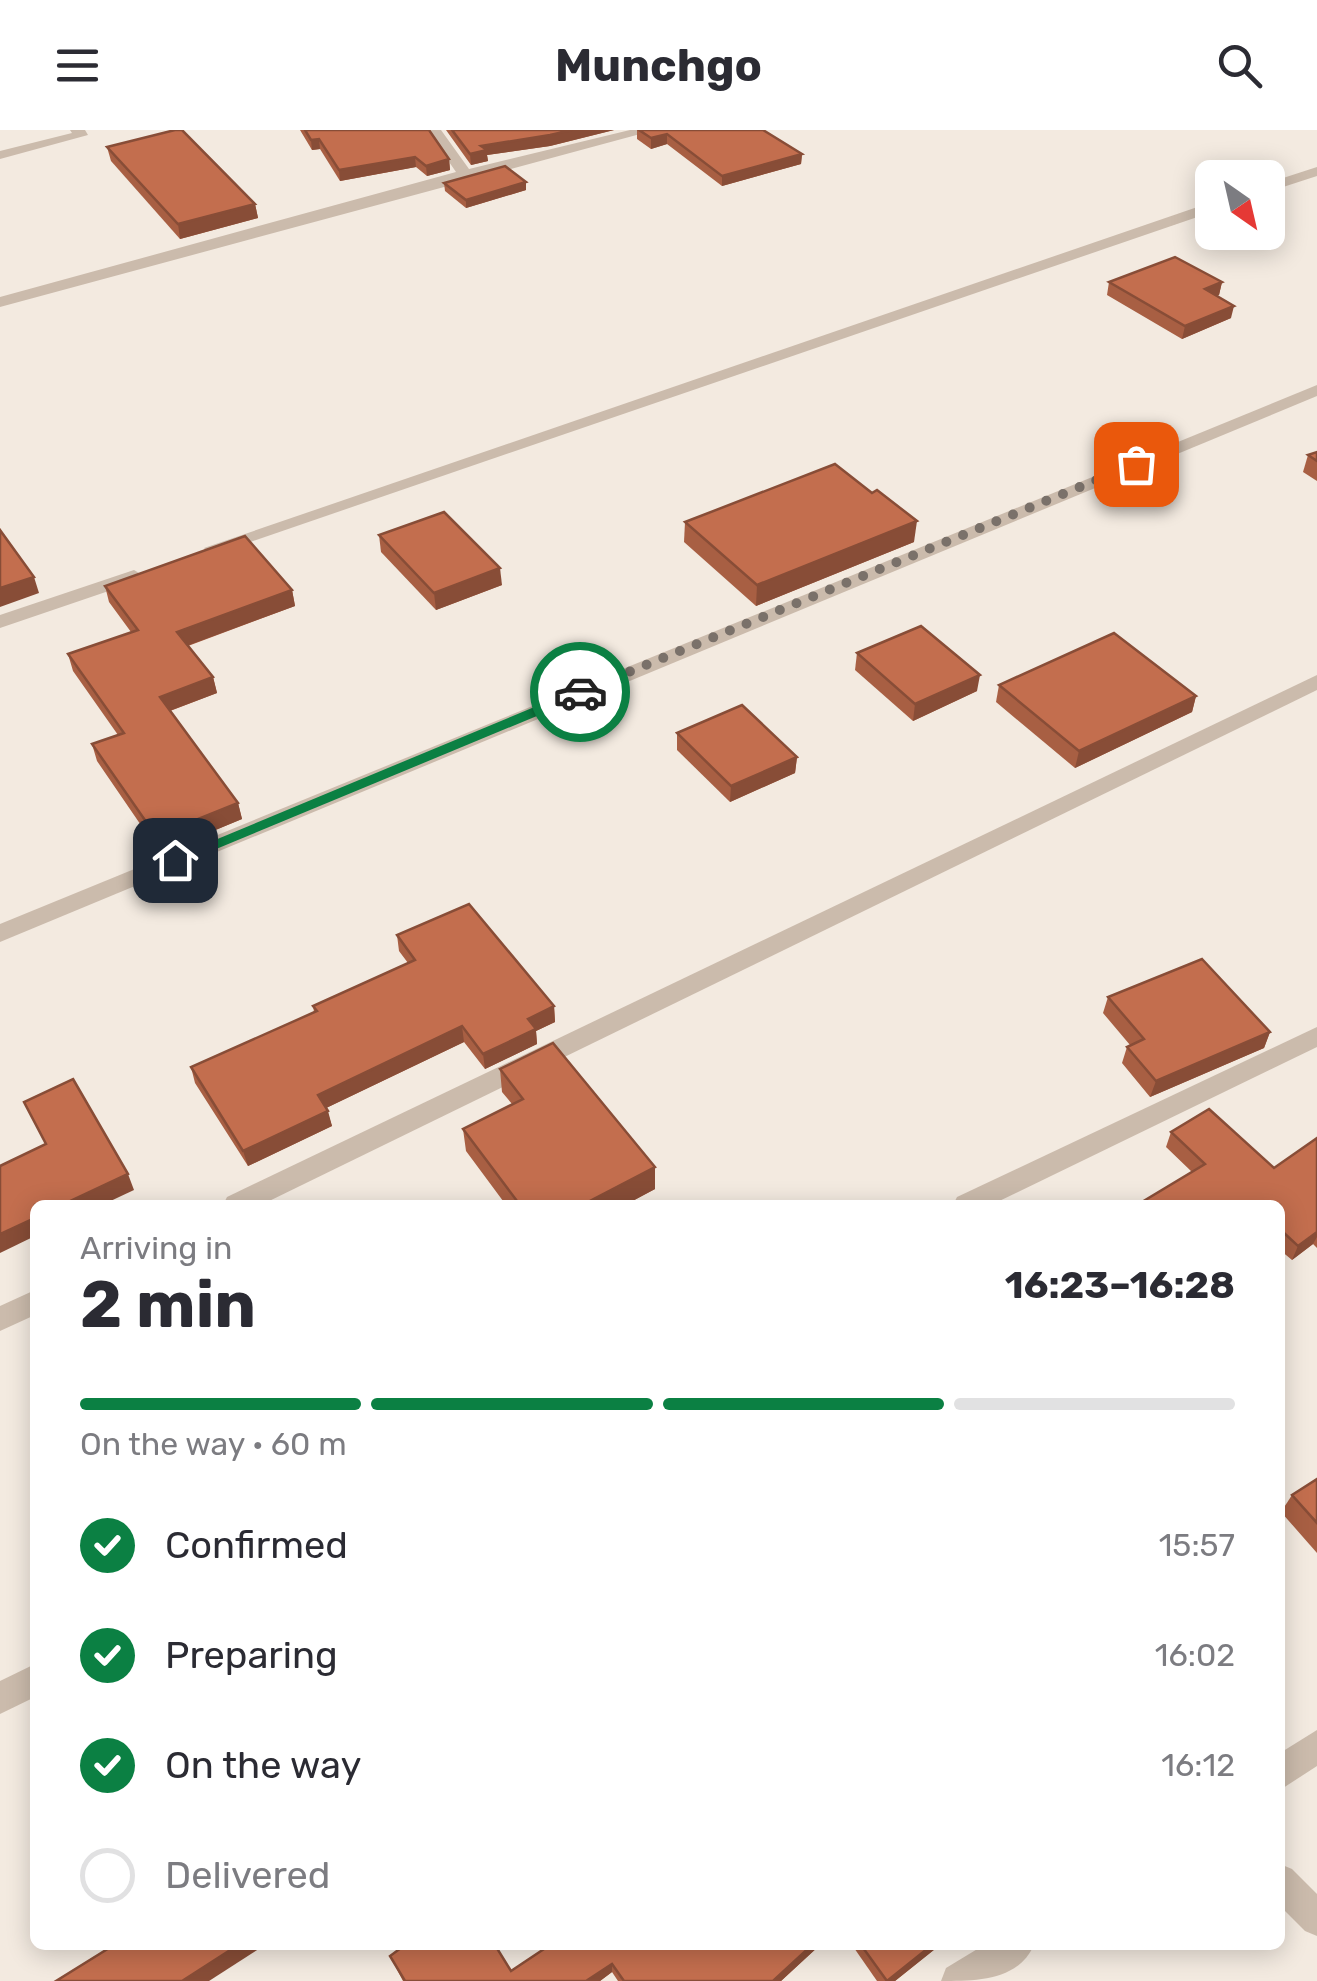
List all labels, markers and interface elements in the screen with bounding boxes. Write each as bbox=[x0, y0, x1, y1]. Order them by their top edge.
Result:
icon: menu bbox=[50, 38, 105, 93]
icon: search bbox=[1212, 38, 1267, 93]
text: Munchgo bbox=[555, 39, 762, 92]
north arrow bbox=[1195, 160, 1285, 250]
map controls bbox=[1195, 160, 1285, 250]
pin bbox=[1094, 422, 1179, 507]
icon: bag bbox=[1109, 437, 1164, 492]
courier bbox=[530, 642, 630, 742]
icon: car bbox=[553, 665, 608, 720]
pin bbox=[133, 818, 218, 903]
icon: home bbox=[148, 833, 203, 888]
text: Arriving in bbox=[80, 1229, 232, 1267]
text: 16:23–16:28 bbox=[1005, 1262, 1235, 1308]
text: 2 min bbox=[80, 1266, 256, 1343]
text: On the way · 60 m bbox=[80, 1425, 347, 1463]
icon: check bbox=[80, 1518, 135, 1573]
text: Confirmed bbox=[165, 1522, 348, 1568]
text: 15:57 bbox=[1159, 1526, 1235, 1564]
icon: check bbox=[80, 1628, 135, 1683]
text: Preparing bbox=[165, 1632, 338, 1678]
text: 16:02 bbox=[1155, 1636, 1235, 1674]
icon: check bbox=[80, 1738, 135, 1793]
text: On the way bbox=[165, 1742, 361, 1788]
text: 16:12 bbox=[1161, 1746, 1235, 1784]
text: Delivered bbox=[165, 1852, 330, 1898]

